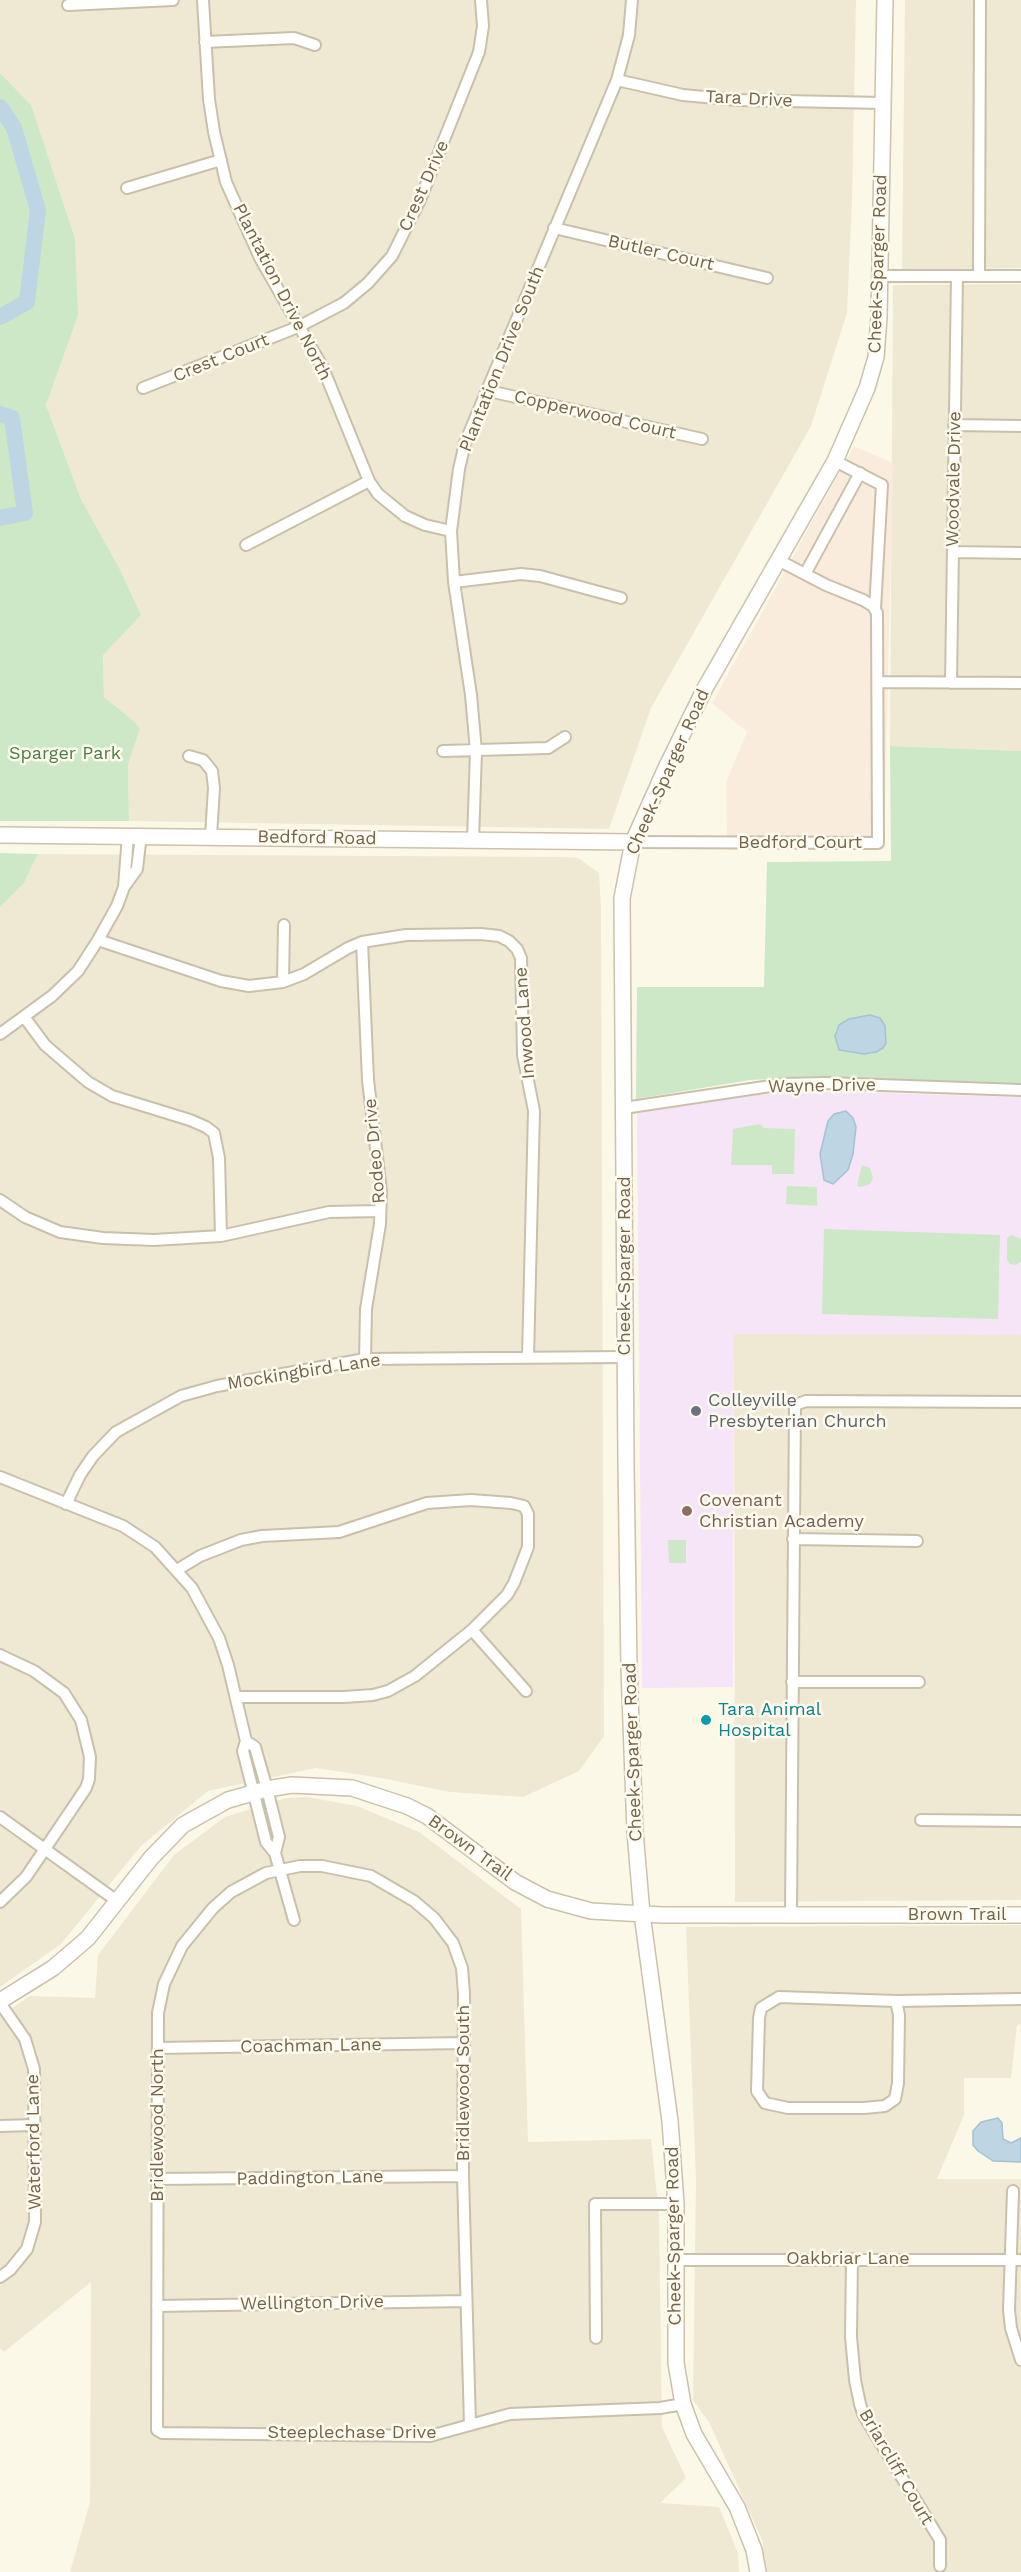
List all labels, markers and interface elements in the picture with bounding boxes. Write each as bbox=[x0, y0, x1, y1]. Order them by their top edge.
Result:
street label: Tara Drive bbox=[705, 86, 793, 112]
street label: Crest Drive bbox=[394, 137, 454, 235]
street label: Cheek-Sparger Road bbox=[864, 174, 892, 354]
street label: Plantation Drive North bbox=[228, 200, 336, 384]
street label: Butler Court bbox=[606, 230, 716, 276]
street label: Plantation Drive South bbox=[455, 263, 549, 455]
street label: Crest Court bbox=[170, 329, 272, 387]
street label: Copperwood Court bbox=[512, 386, 678, 444]
street label: Woodvale Drive bbox=[942, 411, 966, 547]
street label: Cheek-Sparger Road bbox=[622, 686, 714, 858]
park label: Sparger Park bbox=[9, 743, 121, 765]
street label: Bedford Road bbox=[257, 826, 377, 850]
street label: Bedford Court bbox=[738, 832, 862, 854]
street label: Inwood Lane bbox=[510, 966, 540, 1080]
street label: Wayne Drive bbox=[768, 1074, 876, 1098]
street label: Rodeo Drive bbox=[360, 1097, 390, 1205]
street label: Cheek-Sparger Road bbox=[614, 1176, 636, 1356]
street label: Mockingbird Lane bbox=[226, 1349, 382, 1395]
place label: Colleyville Presbyterian Church bbox=[708, 1390, 887, 1432]
marker: Colleyville Presbyterian Church bbox=[689, 1404, 703, 1418]
place label: Covenant Christian Academy bbox=[699, 1490, 864, 1532]
marker: Covenant Christian Academy bbox=[680, 1504, 694, 1518]
street label: Cheek-Sparger Road bbox=[619, 1662, 647, 1842]
place label: Tara Animal Hospital bbox=[718, 1699, 821, 1742]
marker: Tara Animal Hospital bbox=[699, 1713, 713, 1727]
street label: Brown Trail bbox=[424, 1810, 516, 1886]
street label: Brown Trail bbox=[908, 1904, 1006, 1926]
street label: Bridlewood South bbox=[453, 2005, 475, 2161]
street label: Coachman Lane bbox=[240, 2034, 382, 2058]
street label: Bridlewood North bbox=[147, 2048, 169, 2202]
street label: Waterford Lane bbox=[22, 2074, 46, 2210]
street label: Cheek-Sparger Road bbox=[662, 2146, 686, 2326]
street label: Paddington Lane bbox=[236, 2166, 384, 2190]
street label: Oakbriar Lane bbox=[786, 2248, 910, 2270]
street label: Wellington Drive bbox=[240, 2291, 384, 2315]
street label: Briarcliff Court bbox=[854, 2405, 938, 2529]
street label: Steeplechase Drive bbox=[267, 2422, 437, 2444]

